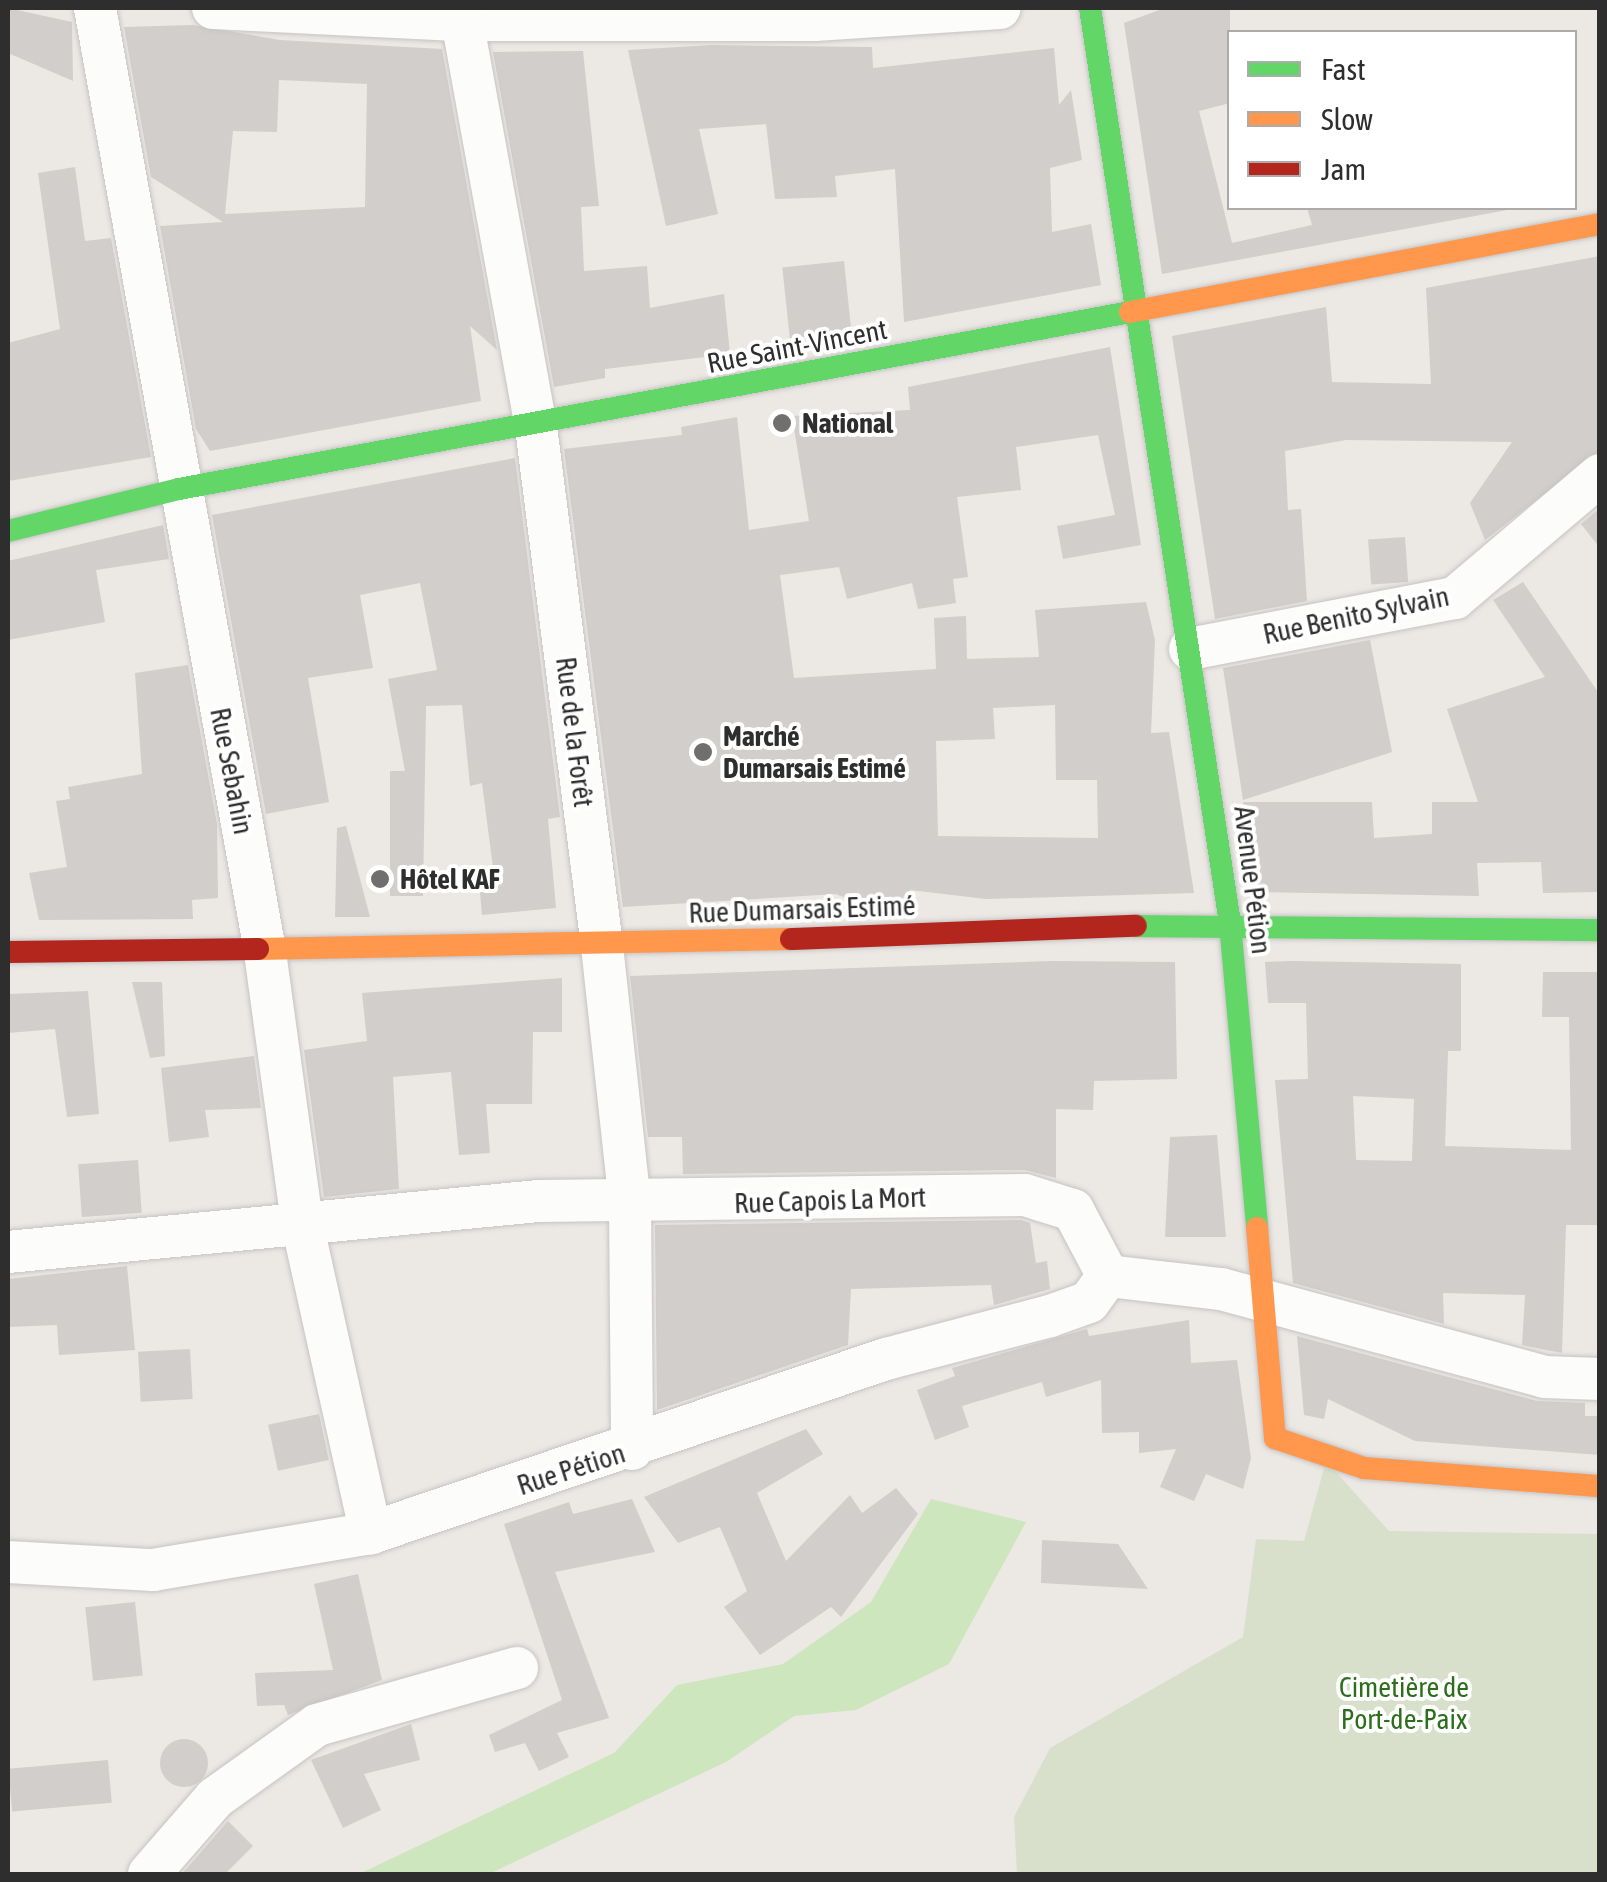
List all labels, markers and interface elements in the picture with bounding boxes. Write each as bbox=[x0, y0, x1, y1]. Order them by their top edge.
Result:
legend bbox=[1227, 30, 1577, 210]
text: Fast bbox=[1321, 52, 1366, 86]
text: Slow bbox=[1321, 102, 1373, 136]
text: Jam bbox=[1321, 152, 1366, 186]
street label: Rue Saint-Vincent bbox=[704, 312, 890, 380]
place label: National bbox=[802, 406, 893, 440]
marker: National bbox=[771, 412, 793, 434]
street label: Rue Benito Sylvain bbox=[1260, 579, 1452, 651]
street label: Rue de la Forêt bbox=[549, 655, 601, 809]
street label: Rue Sebahin bbox=[203, 705, 261, 837]
place label: Marché Dumarsais Estimé bbox=[723, 719, 906, 785]
marker: Marché Dumarsais Estimé bbox=[692, 741, 714, 763]
street label: Avenue Pétion bbox=[1227, 804, 1279, 956]
place label: Hôtel KAF bbox=[400, 862, 500, 896]
marker: Hôtel KAF bbox=[369, 868, 391, 890]
street label: Rue Dumarsais Estimé bbox=[688, 888, 916, 930]
street label: Rue Capois La Mort bbox=[734, 1180, 926, 1220]
street label: Rue Pétion bbox=[513, 1436, 629, 1502]
park label: Cimetière de Port-de-Paix bbox=[1339, 1670, 1469, 1736]

